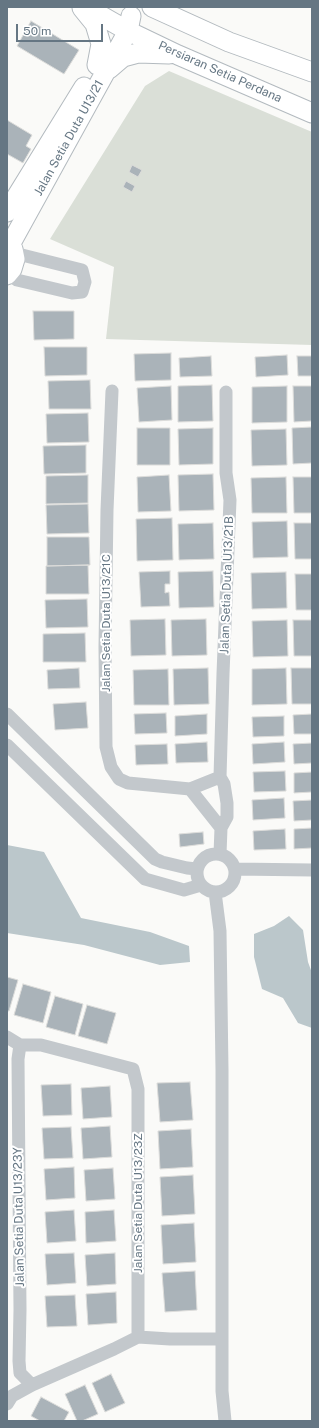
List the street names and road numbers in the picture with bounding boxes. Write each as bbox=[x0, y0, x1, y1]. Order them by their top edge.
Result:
street label: Persiaran Setia Perdana bbox=[156, 38, 284, 106]
street label: Jalan Setia Duta U13/21 bbox=[31, 78, 107, 198]
street label: Jalan Setia Duta U13/21B bbox=[217, 516, 237, 654]
street label: Jalan Setia Duta U13/21C bbox=[99, 554, 113, 692]
street label: Jalan Setia Duta U13/23Z bbox=[131, 1133, 145, 1273]
street label: Jalan Setia Duta U13/23Y bbox=[11, 1147, 27, 1287]

